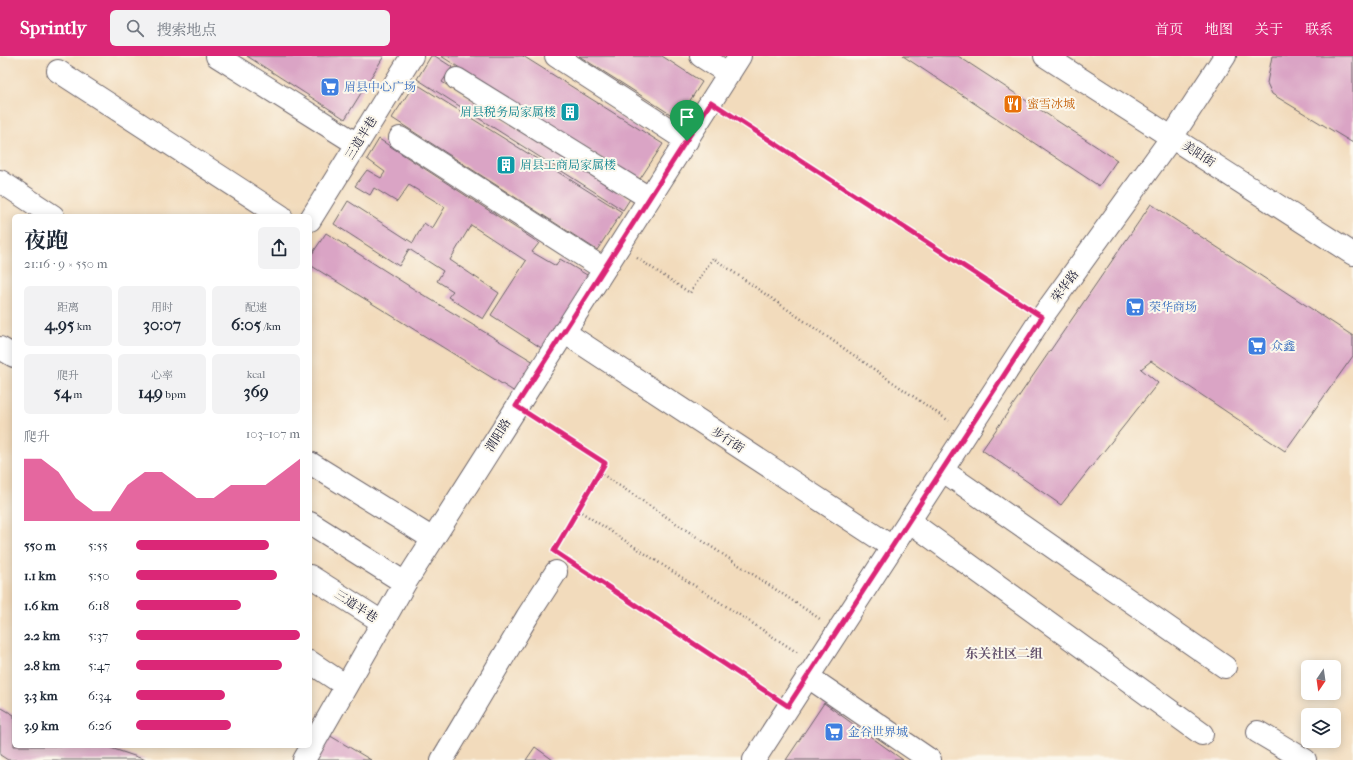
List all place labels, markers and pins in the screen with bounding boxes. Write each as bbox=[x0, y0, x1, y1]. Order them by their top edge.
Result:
supermarket icon: 眉县中心广场 bbox=[319, 76, 341, 98]
place label: 眉县中心广场 bbox=[344, 80, 416, 94]
restaurant icon: 蜜雪冰城 bbox=[1002, 93, 1024, 115]
place label: 蜜雪冰城 bbox=[1027, 97, 1075, 111]
pin bbox=[670, 100, 704, 141]
building icon: 眉县税务局家属楼 bbox=[559, 101, 581, 123]
place label: 眉县税务局家属楼 bbox=[460, 105, 556, 119]
building icon: 眉县工商局家属楼 bbox=[495, 154, 517, 176]
place label: 眉县工商局家属楼 bbox=[520, 158, 616, 172]
supermarket icon: 荣华商场 bbox=[1124, 296, 1146, 318]
place label: 荣华商场 bbox=[1149, 300, 1197, 314]
supermarket icon: 众鑫 bbox=[1246, 335, 1268, 357]
place label: 众鑫 bbox=[1271, 339, 1295, 353]
supermarket icon: 金谷世界城 bbox=[823, 721, 845, 743]
place label: 金谷世界城 bbox=[848, 725, 908, 739]

